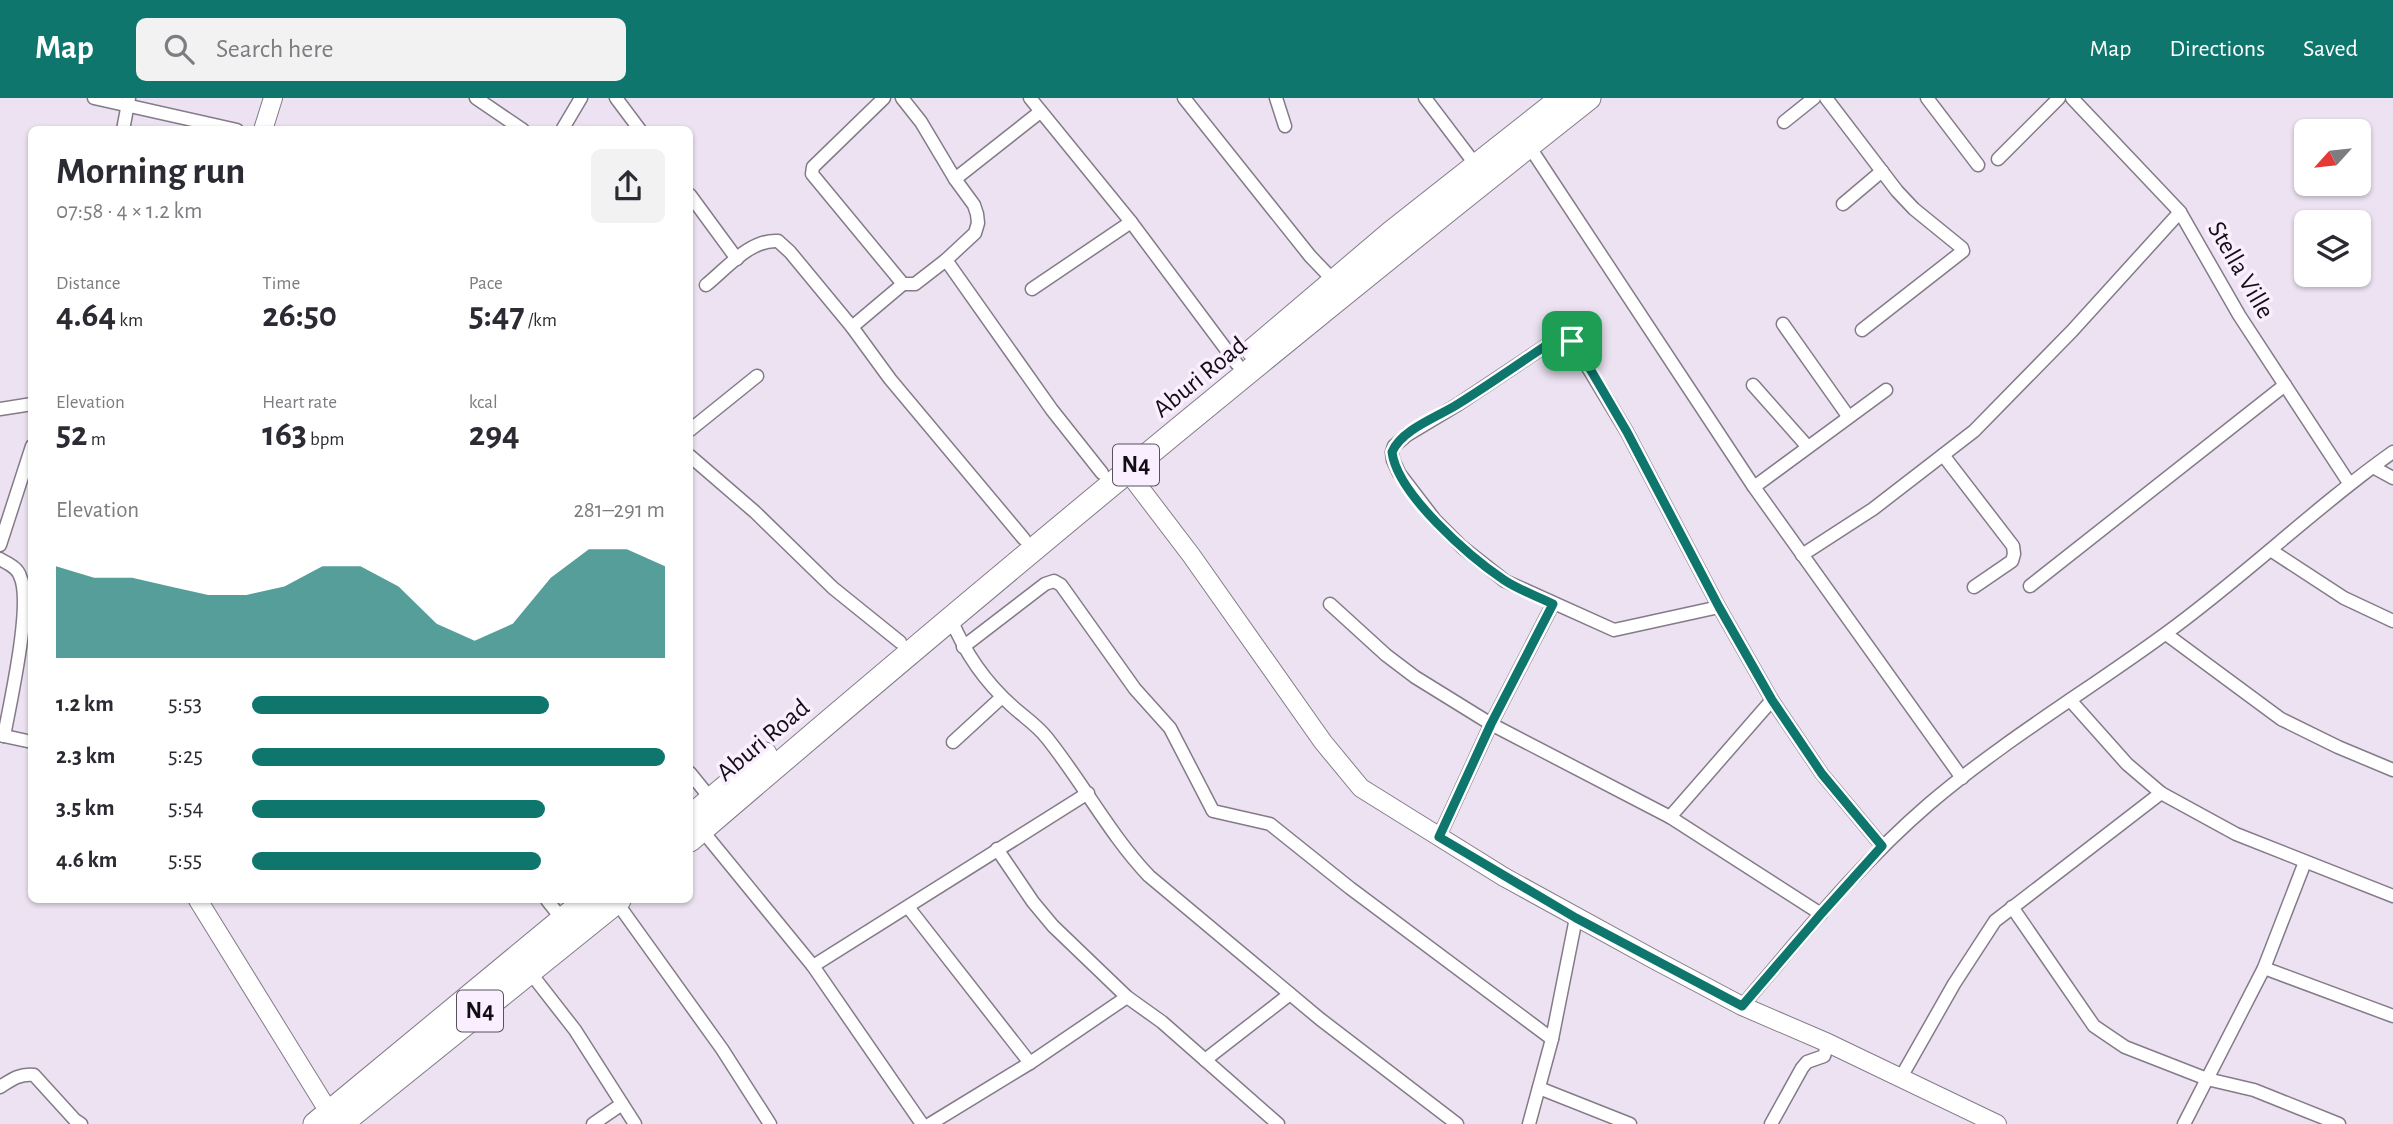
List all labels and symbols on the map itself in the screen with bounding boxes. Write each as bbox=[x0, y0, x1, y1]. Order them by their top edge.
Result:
north arrow bbox=[2294, 119, 2371, 196]
street label: Stella Ville bbox=[2203, 217, 2279, 323]
pin bbox=[1542, 311, 1602, 371]
street label: Aburi Road bbox=[1148, 332, 1252, 422]
road number: N4 bbox=[1113, 444, 1159, 486]
street label: Aburi Road bbox=[712, 694, 814, 786]
road number: N4 bbox=[457, 990, 503, 1031]

